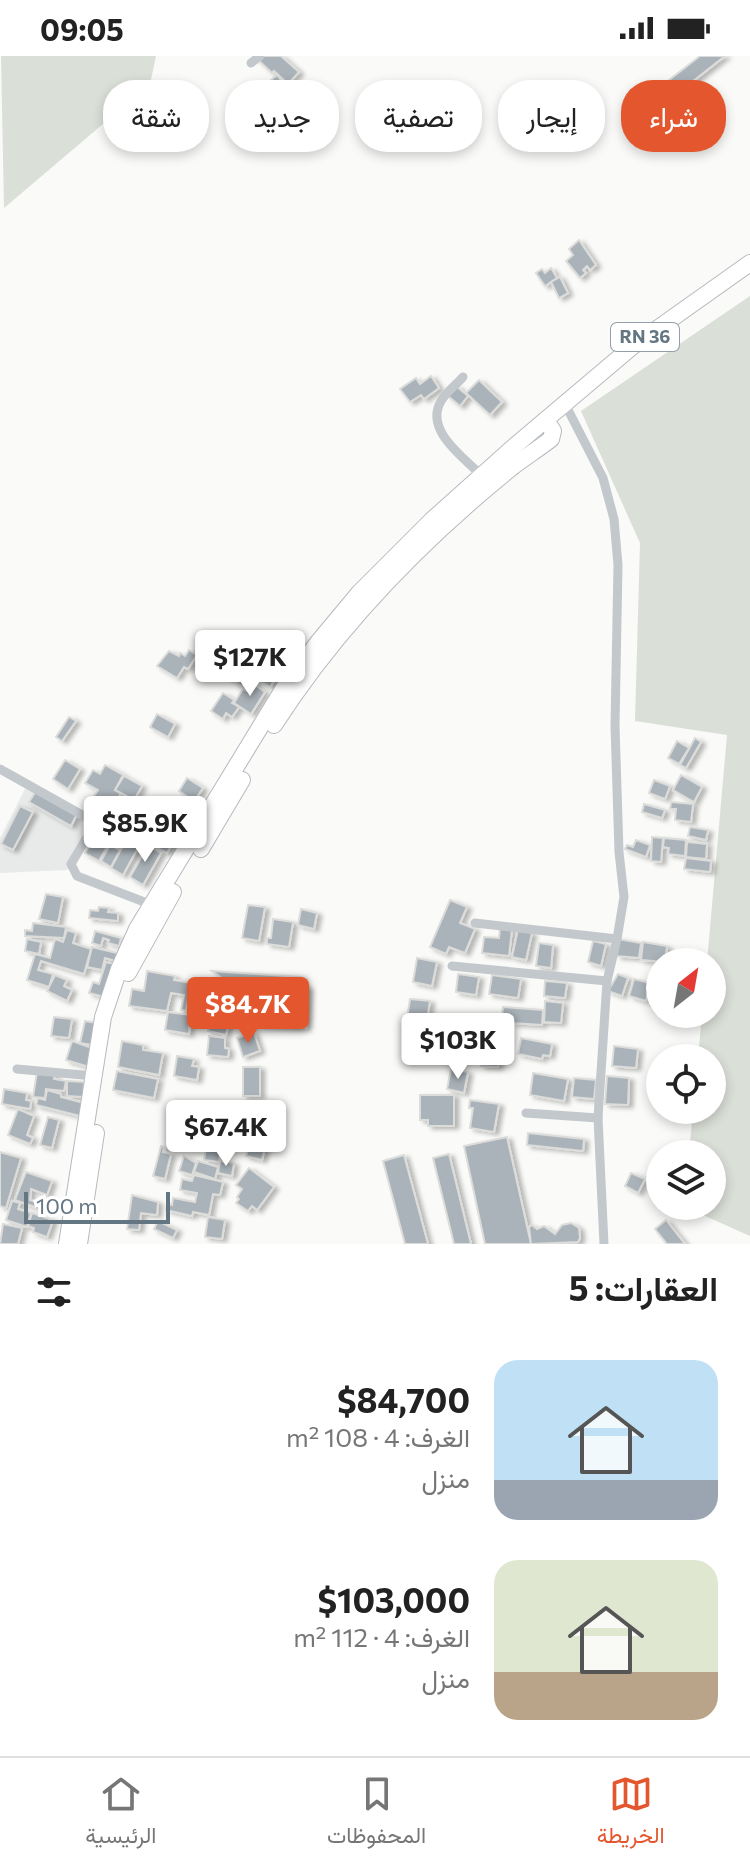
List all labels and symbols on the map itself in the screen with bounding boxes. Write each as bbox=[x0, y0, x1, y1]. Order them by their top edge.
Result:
road number: RN 36 bbox=[611, 323, 679, 351]
pin: $127K bbox=[194, 630, 306, 698]
pin: $85.9K bbox=[80, 796, 210, 864]
north arrow bbox=[646, 948, 726, 1028]
pin: $84.7K bbox=[183, 977, 313, 1045]
pin: $103K bbox=[402, 1013, 514, 1081]
pin: $67.4K bbox=[161, 1100, 291, 1168]
scale bar bbox=[24, 1188, 170, 1224]

